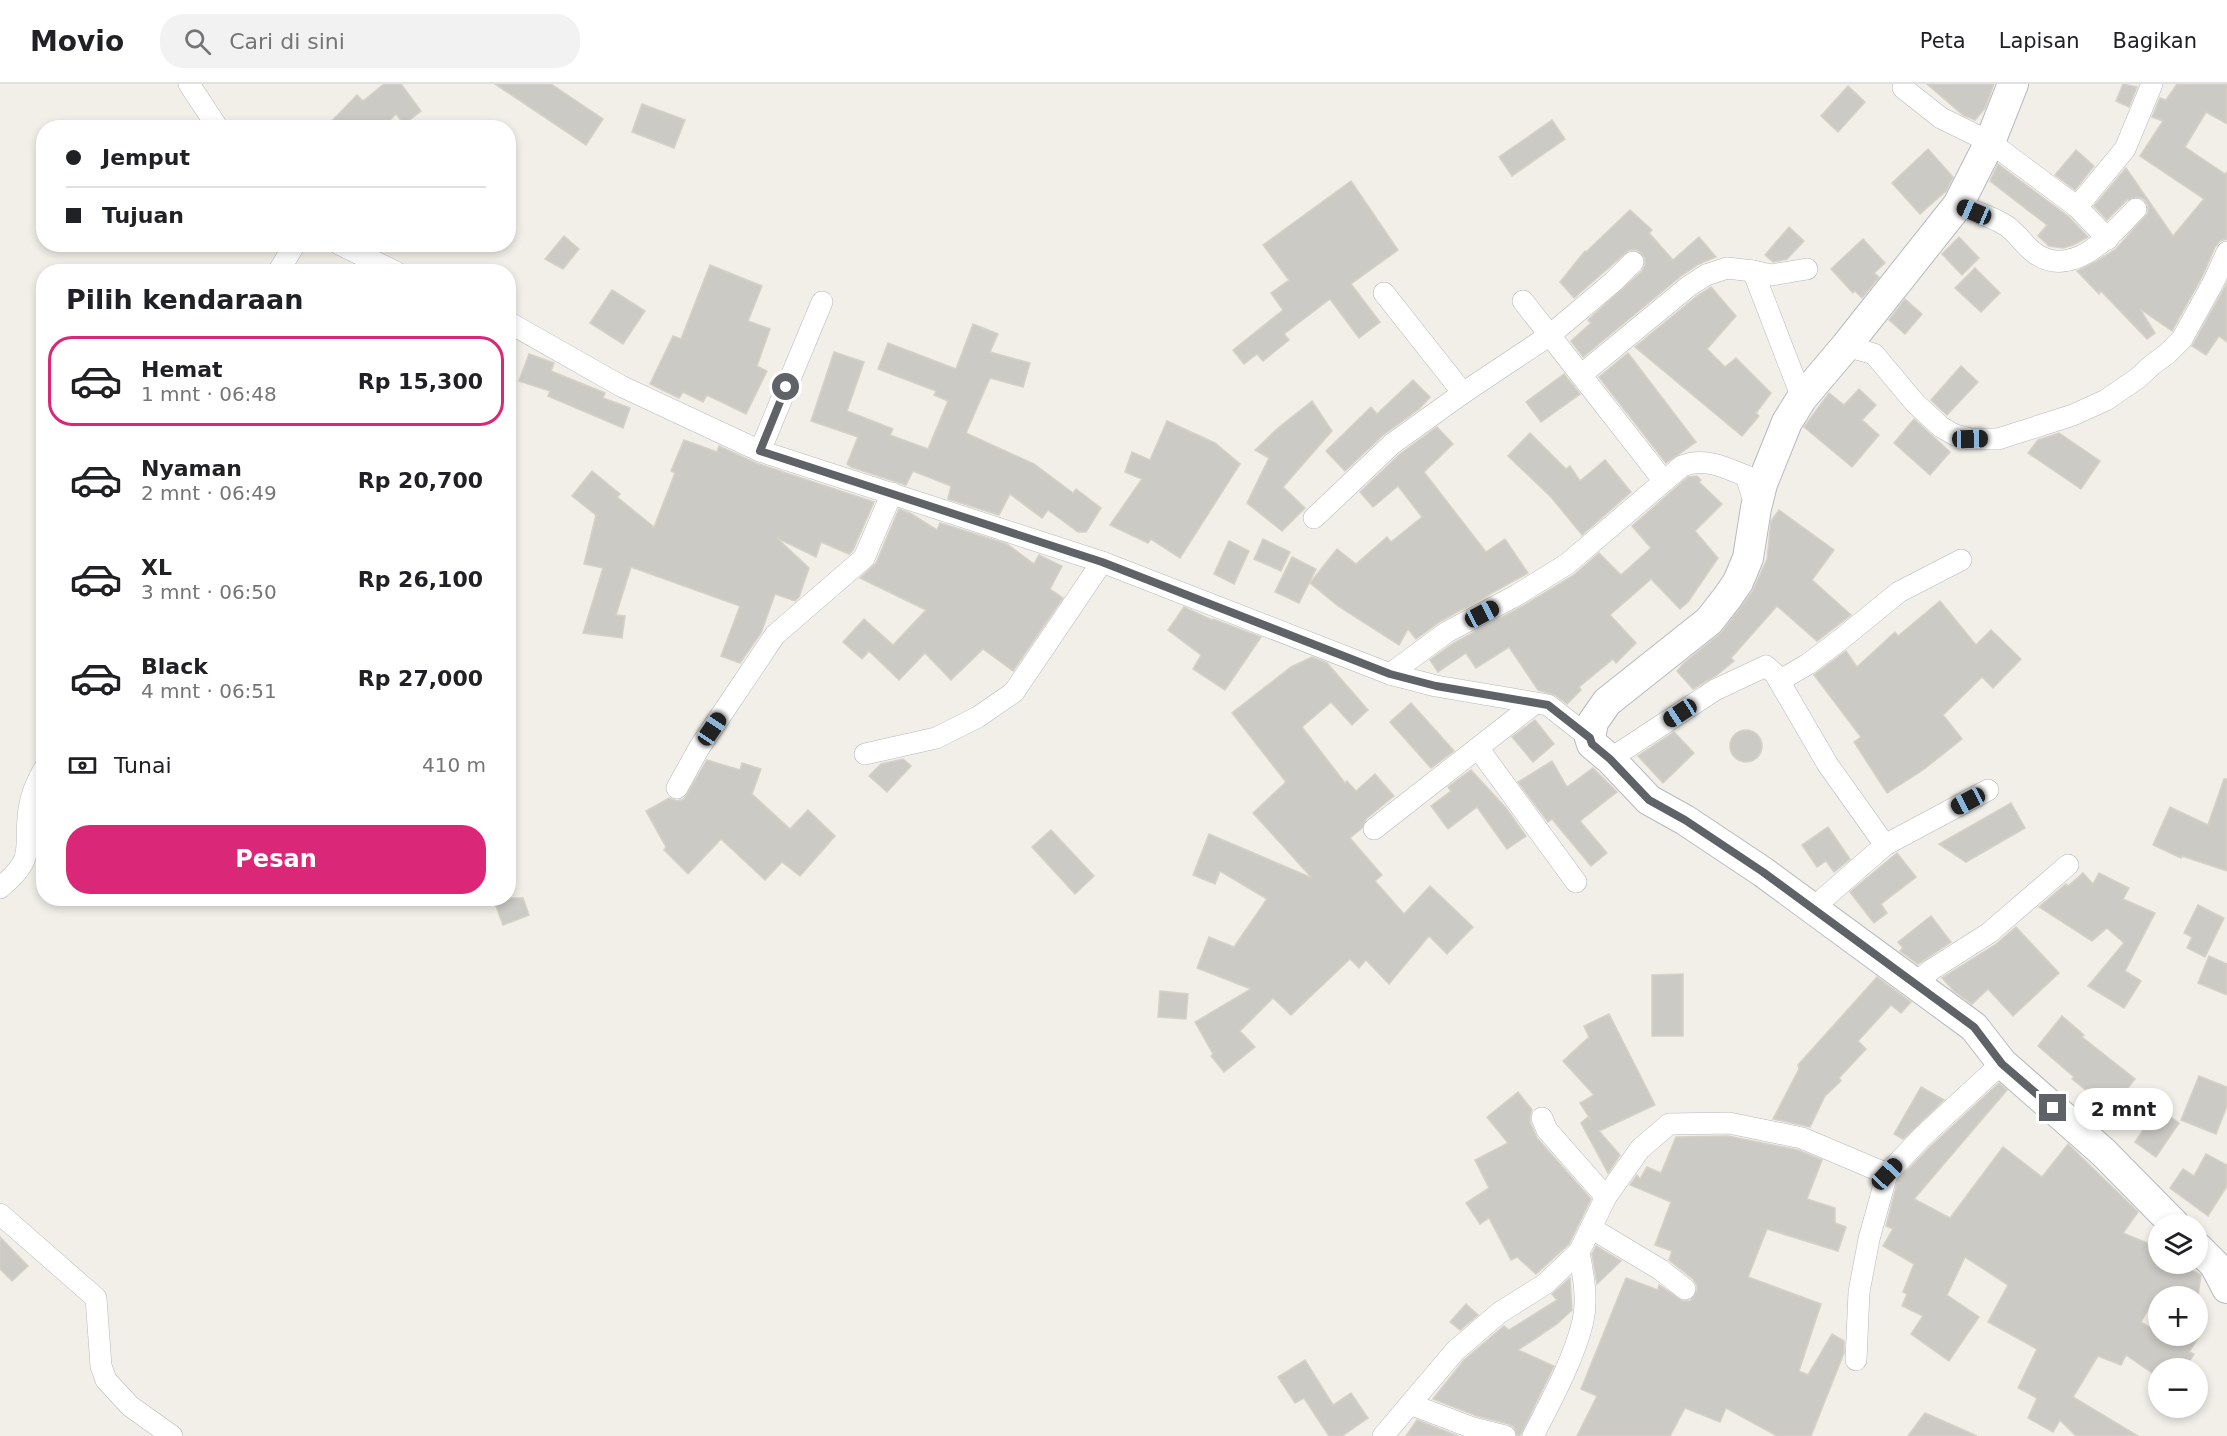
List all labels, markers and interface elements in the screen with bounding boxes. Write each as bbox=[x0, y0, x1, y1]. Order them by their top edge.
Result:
search box bbox=[160, 14, 580, 68]
text: Movio bbox=[30, 25, 124, 58]
icon: search bbox=[181, 25, 214, 58]
text: Cari di sini bbox=[229, 29, 345, 54]
text: Peta bbox=[1920, 29, 1966, 53]
text: Lapisan bbox=[1999, 29, 2080, 53]
text: Bagikan bbox=[2113, 29, 2197, 53]
text: Jemput bbox=[102, 145, 190, 170]
car bbox=[1954, 197, 1994, 227]
text: Tujuan bbox=[102, 203, 184, 228]
text: Pilih kendaraan bbox=[66, 284, 303, 315]
icon: car bbox=[69, 354, 123, 408]
text: Hemat bbox=[141, 357, 223, 382]
text: Rp 15,300 bbox=[358, 369, 483, 394]
route start bbox=[772, 373, 799, 400]
text: 1 mnt · 06:48 bbox=[141, 382, 277, 406]
car bbox=[1952, 430, 1988, 448]
icon: car bbox=[69, 453, 123, 507]
text: Nyaman bbox=[141, 456, 242, 481]
text: Rp 20,700 bbox=[358, 468, 483, 493]
text: 2 mnt · 06:49 bbox=[141, 481, 277, 505]
icon: car bbox=[69, 552, 123, 606]
text: XL bbox=[141, 555, 172, 580]
text: Rp 26,100 bbox=[358, 567, 483, 592]
text: 3 mnt · 06:50 bbox=[141, 580, 277, 604]
car bbox=[1462, 598, 1502, 630]
icon: car bbox=[69, 651, 123, 705]
text: Black bbox=[141, 654, 208, 679]
text: Rp 27,000 bbox=[358, 666, 483, 691]
text: 4 mnt · 06:51 bbox=[141, 679, 277, 703]
car bbox=[1660, 696, 1700, 730]
car bbox=[694, 709, 730, 749]
icon: cash bbox=[66, 749, 99, 782]
text: Tunai bbox=[114, 753, 172, 778]
text: 410 m bbox=[422, 753, 486, 777]
car bbox=[1948, 785, 1988, 817]
button: Pesan bbox=[66, 825, 486, 894]
callout: 2 mnt bbox=[2074, 1087, 2173, 1129]
route end bbox=[2039, 1094, 2066, 1121]
text: 2 mnt bbox=[2091, 1097, 2156, 1121]
car bbox=[1868, 1155, 1906, 1193]
map controls bbox=[2148, 1214, 2208, 1418]
button: layers bbox=[2148, 1214, 2208, 1274]
button: + bbox=[2148, 1286, 2208, 1346]
button: − bbox=[2148, 1358, 2208, 1418]

